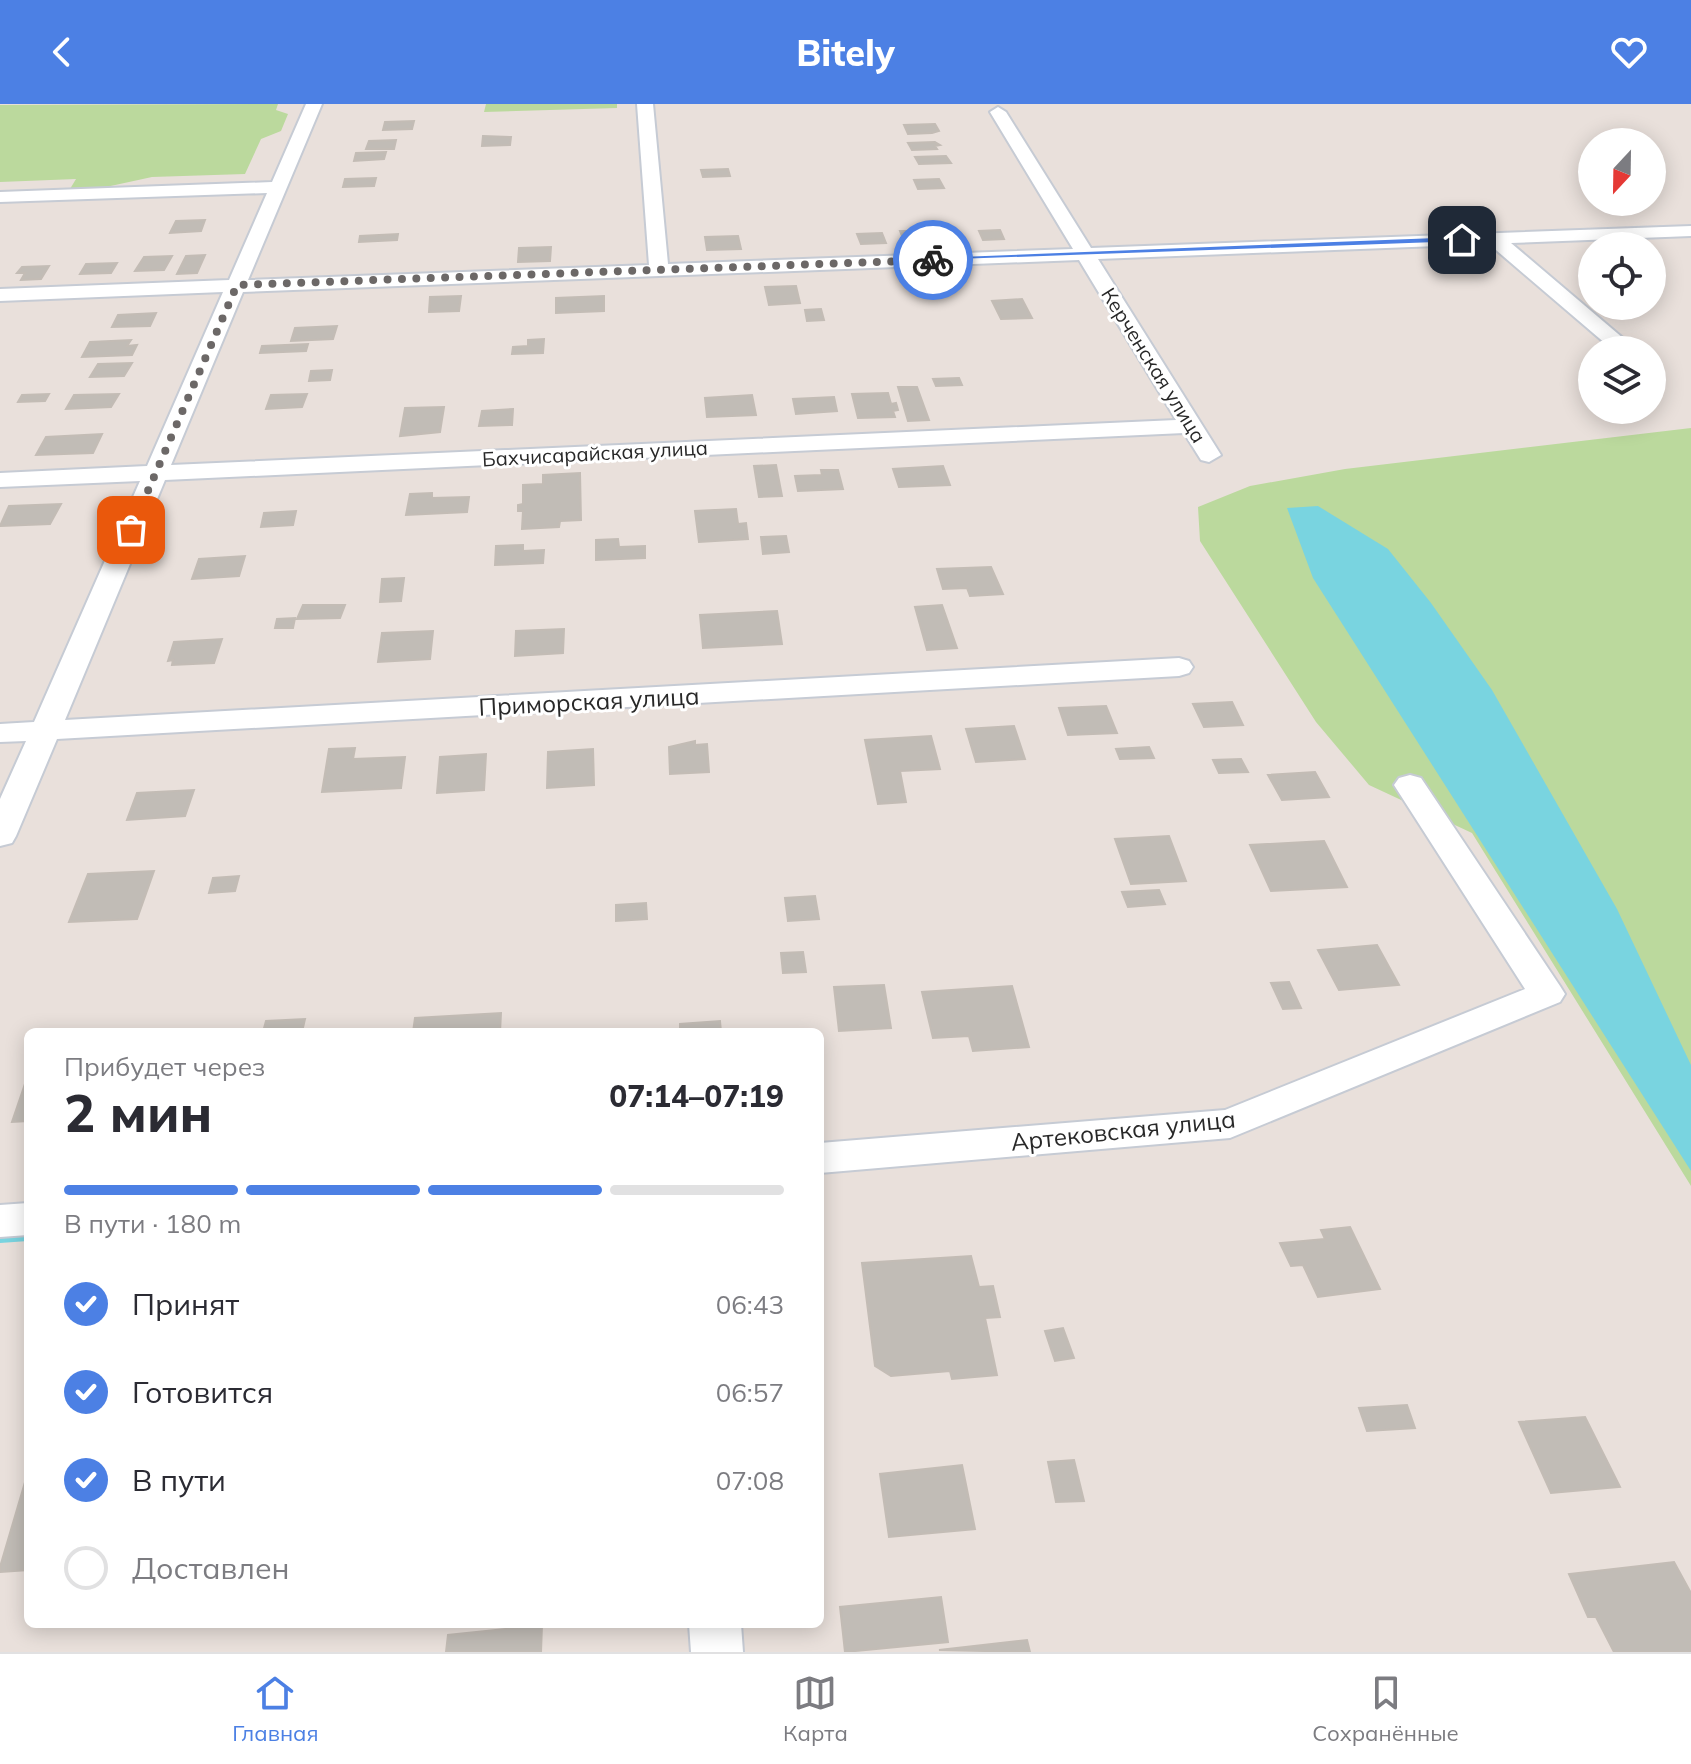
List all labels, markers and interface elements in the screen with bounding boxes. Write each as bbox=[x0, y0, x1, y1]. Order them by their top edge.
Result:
icon: back bbox=[40, 30, 84, 74]
text: Bitely bbox=[796, 30, 895, 75]
icon: heart bbox=[1607, 30, 1651, 74]
north arrow bbox=[1578, 128, 1666, 216]
map controls bbox=[1578, 128, 1666, 424]
pin bbox=[1428, 206, 1496, 274]
icon: home bbox=[1440, 218, 1484, 262]
courier bbox=[893, 220, 973, 300]
button: locate bbox=[1578, 232, 1666, 320]
icon: bike bbox=[911, 238, 955, 282]
street label: Керченская улица bbox=[1096, 283, 1212, 447]
button: layers bbox=[1578, 336, 1666, 424]
street label: Бахчисарайская улица bbox=[482, 435, 708, 471]
pin bbox=[97, 496, 165, 564]
icon: bag bbox=[109, 508, 153, 552]
street label: Приморская улица bbox=[478, 680, 700, 722]
text: Прибудет через bbox=[64, 1050, 265, 1083]
text: 07:14–07:19 bbox=[609, 1077, 784, 1115]
text: 2 мин bbox=[64, 1080, 212, 1145]
street label: Артековская улица bbox=[1009, 1103, 1237, 1157]
text: В пути · 180 m bbox=[64, 1207, 241, 1240]
icon: check bbox=[64, 1282, 108, 1326]
text: Принят bbox=[132, 1285, 239, 1323]
text: 06:43 bbox=[716, 1288, 784, 1321]
icon: check bbox=[64, 1370, 108, 1414]
text: Готовится bbox=[132, 1373, 273, 1411]
text: 06:57 bbox=[716, 1376, 784, 1409]
icon: check bbox=[64, 1458, 108, 1502]
text: В пути bbox=[132, 1461, 226, 1499]
text: 07:08 bbox=[716, 1464, 784, 1497]
text: Доставлен bbox=[132, 1549, 290, 1587]
tab: Главная bbox=[232, 1671, 319, 1747]
tab: Карта bbox=[783, 1671, 848, 1747]
tab: Сохранённые bbox=[1312, 1671, 1459, 1747]

